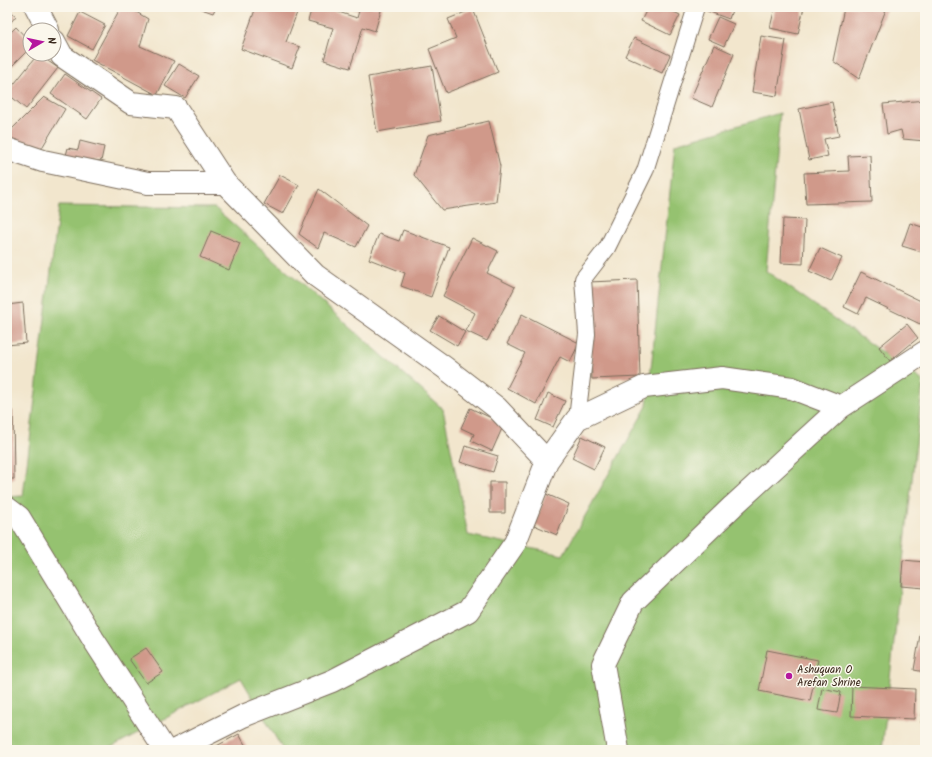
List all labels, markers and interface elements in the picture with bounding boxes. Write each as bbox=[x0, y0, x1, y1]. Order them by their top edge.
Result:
north arrow bbox=[22, 22, 62, 62]
text: N bbox=[41, 36, 60, 45]
place label: Ashuquan O Arefan Shrine bbox=[797, 661, 861, 692]
marker: Ashuquan O Arefan Shrine bbox=[784, 671, 794, 681]

